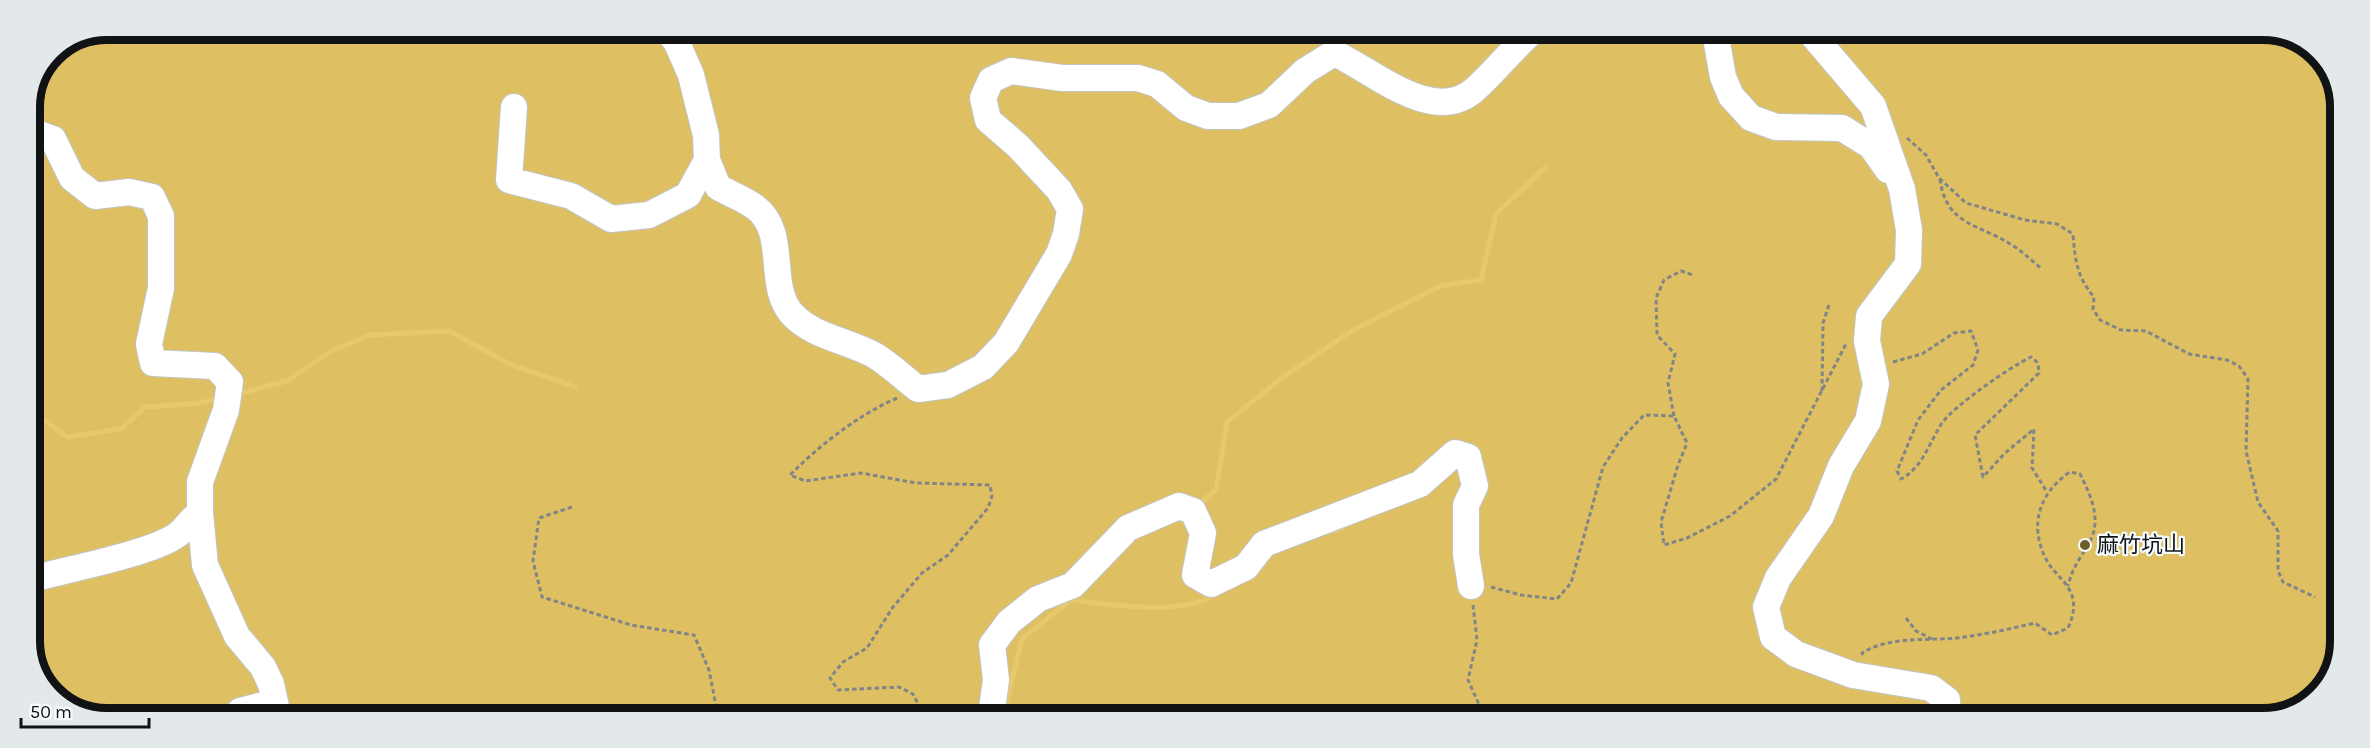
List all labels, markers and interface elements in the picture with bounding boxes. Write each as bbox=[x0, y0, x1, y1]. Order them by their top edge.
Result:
place label: 麻竹坑山 bbox=[2097, 532, 2185, 558]
marker: 麻竹坑山 bbox=[2078, 538, 2092, 552]
scale bar bbox=[21, 691, 148, 729]
text: 50 m bbox=[30, 701, 72, 723]

